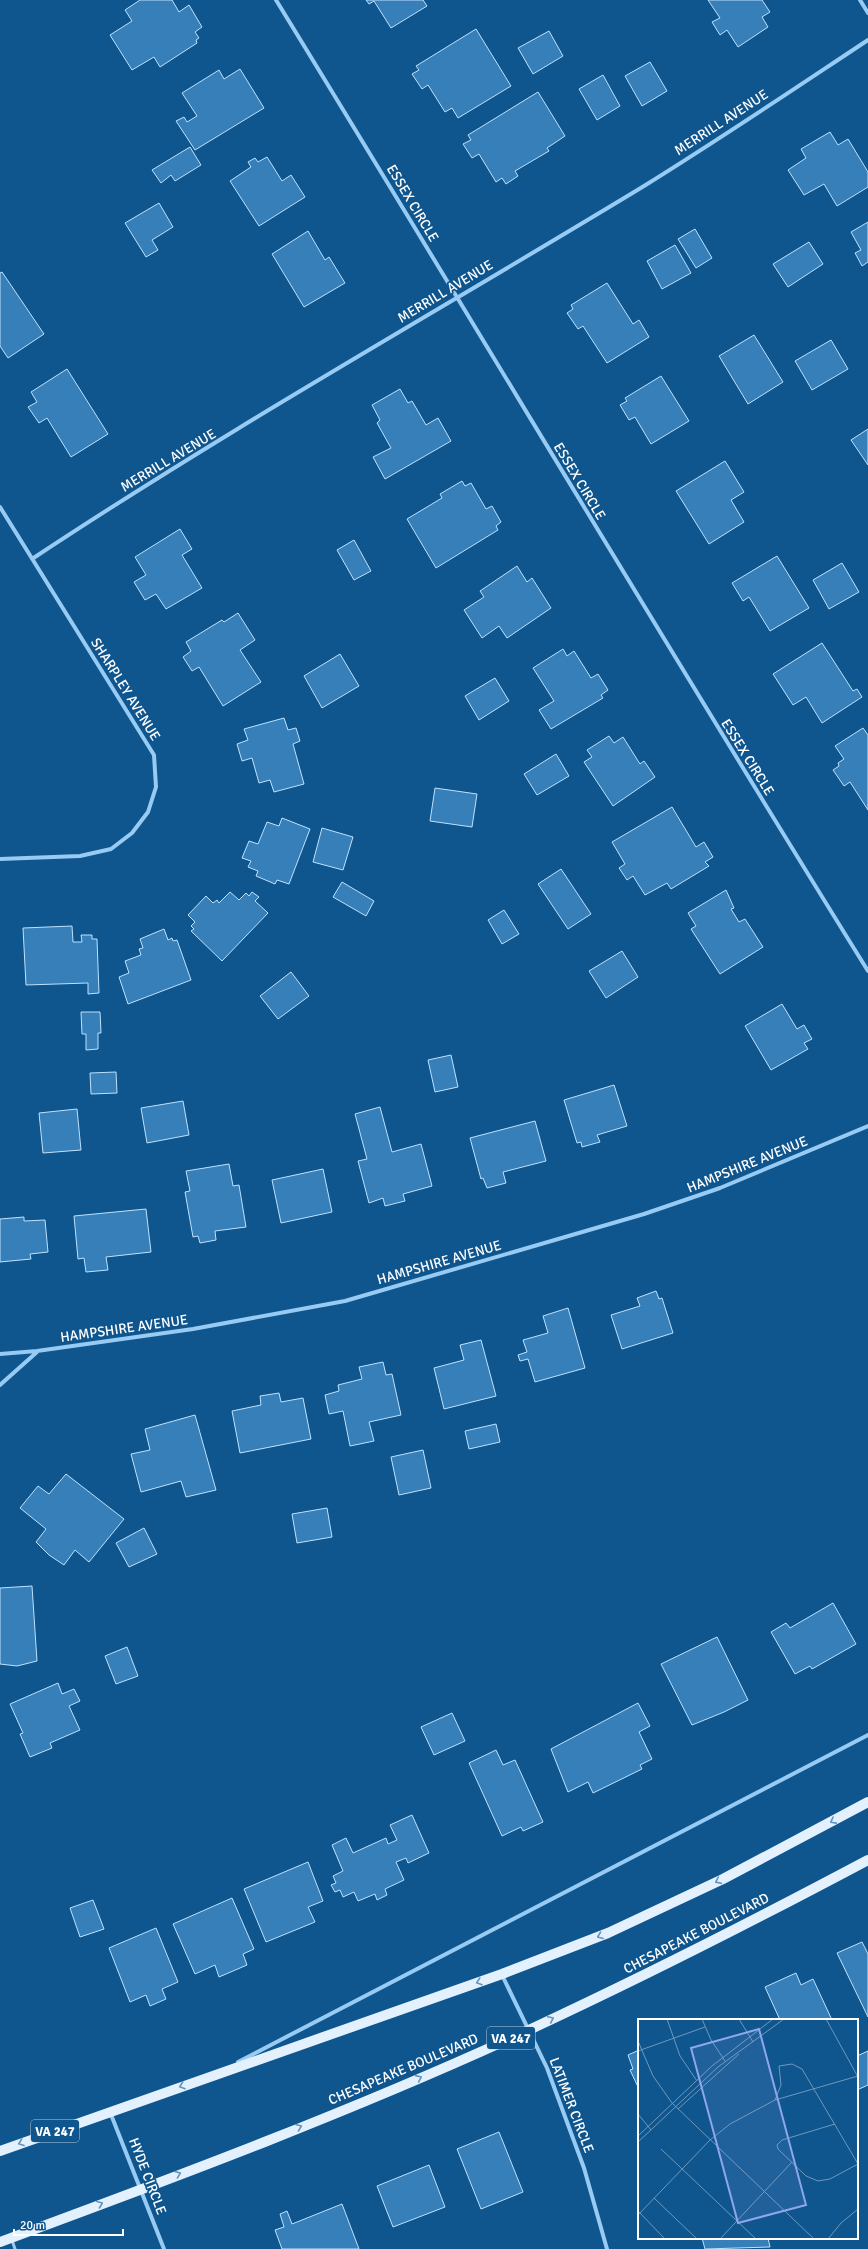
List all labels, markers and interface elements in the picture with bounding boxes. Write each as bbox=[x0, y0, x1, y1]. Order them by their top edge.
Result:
street label: MERRILL AVENUE bbox=[671, 86, 771, 159]
street label: ESSEX CIRCLE bbox=[383, 162, 442, 245]
street label: MERRILL AVENUE bbox=[395, 256, 496, 327]
street label: MERRILL AVENUE bbox=[118, 425, 219, 496]
street label: ESSEX CIRCLE bbox=[550, 440, 609, 523]
street label: SHARPLEY AVENUE bbox=[87, 635, 164, 744]
street label: ESSEX CIRCLE bbox=[717, 716, 778, 799]
street label: HAMPSHIRE AVENUE bbox=[684, 1132, 810, 1196]
street label: HAMPSHIRE AVENUE bbox=[375, 1237, 503, 1288]
street label: HAMPSHIRE AVENUE bbox=[59, 1311, 189, 1346]
one-way arrow bbox=[830, 1816, 838, 1823]
one-way arrow bbox=[715, 1876, 723, 1884]
street label: CHESAPEAKE BOULEVARD bbox=[620, 1889, 772, 1978]
one-way arrow bbox=[597, 1931, 604, 1939]
one-way arrow bbox=[476, 1977, 483, 1986]
one-way arrow bbox=[546, 2016, 554, 2024]
inset map bbox=[638, 2019, 858, 2239]
road number: VA 247 bbox=[487, 2027, 535, 2049]
street label: CHESAPEAKE BOULEVARD bbox=[326, 2030, 481, 2109]
street label: LATIMER CIRCLE bbox=[546, 2055, 598, 2155]
one-way arrow bbox=[415, 2074, 422, 2082]
one-way arrow bbox=[178, 2081, 185, 2089]
road number: VA 247 bbox=[31, 2120, 79, 2142]
one-way arrow bbox=[295, 2124, 302, 2132]
street label: HYDE CIRCLE bbox=[125, 2135, 170, 2217]
one-way arrow bbox=[17, 2139, 24, 2147]
one-way arrow bbox=[174, 2171, 181, 2179]
one-way arrow bbox=[97, 2201, 104, 2209]
scale bar bbox=[14, 2211, 123, 2237]
text: 20 m bbox=[20, 2218, 45, 2233]

